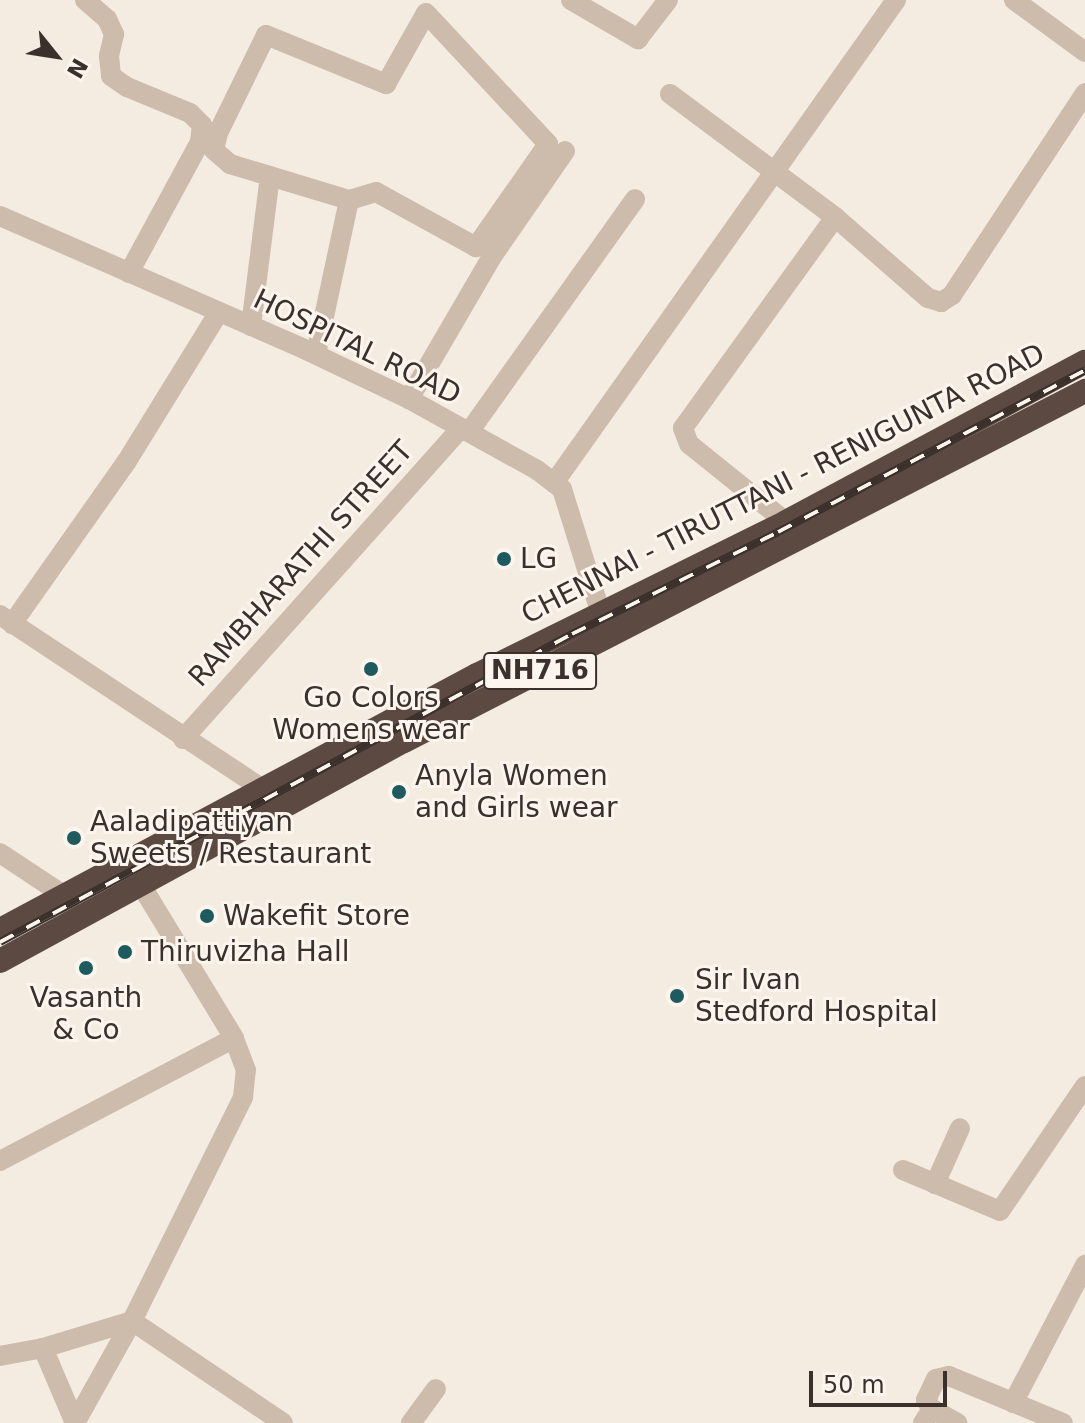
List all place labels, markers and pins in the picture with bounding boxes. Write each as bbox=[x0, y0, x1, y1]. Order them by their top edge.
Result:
place label: LG bbox=[520, 542, 557, 576]
marker: LG bbox=[495, 550, 513, 568]
marker: Go Colors Womens wear bbox=[362, 660, 380, 678]
place label: Go Colors Womens wear bbox=[272, 681, 470, 747]
place label: Anyla Women and Girls wear bbox=[415, 759, 618, 825]
marker: Anyla Women and Girls wear bbox=[390, 783, 408, 801]
place label: Aaladipattiyan Sweets / Restaurant bbox=[90, 805, 371, 871]
marker: Aaladipattiyan Sweets / Restaurant bbox=[65, 829, 83, 847]
place label: Wakefit Store bbox=[223, 899, 410, 933]
marker: Wakefit Store bbox=[198, 907, 216, 925]
place label: Thiruvizha Hall bbox=[141, 935, 350, 969]
marker: Thiruvizha Hall bbox=[116, 943, 134, 961]
marker: Vasanth & Co bbox=[77, 959, 95, 977]
place label: Sir Ivan Stedford Hospital bbox=[695, 963, 938, 1029]
place label: Vasanth & Co bbox=[30, 981, 142, 1047]
marker: Sir Ivan Stedford Hospital bbox=[666, 985, 688, 1007]

